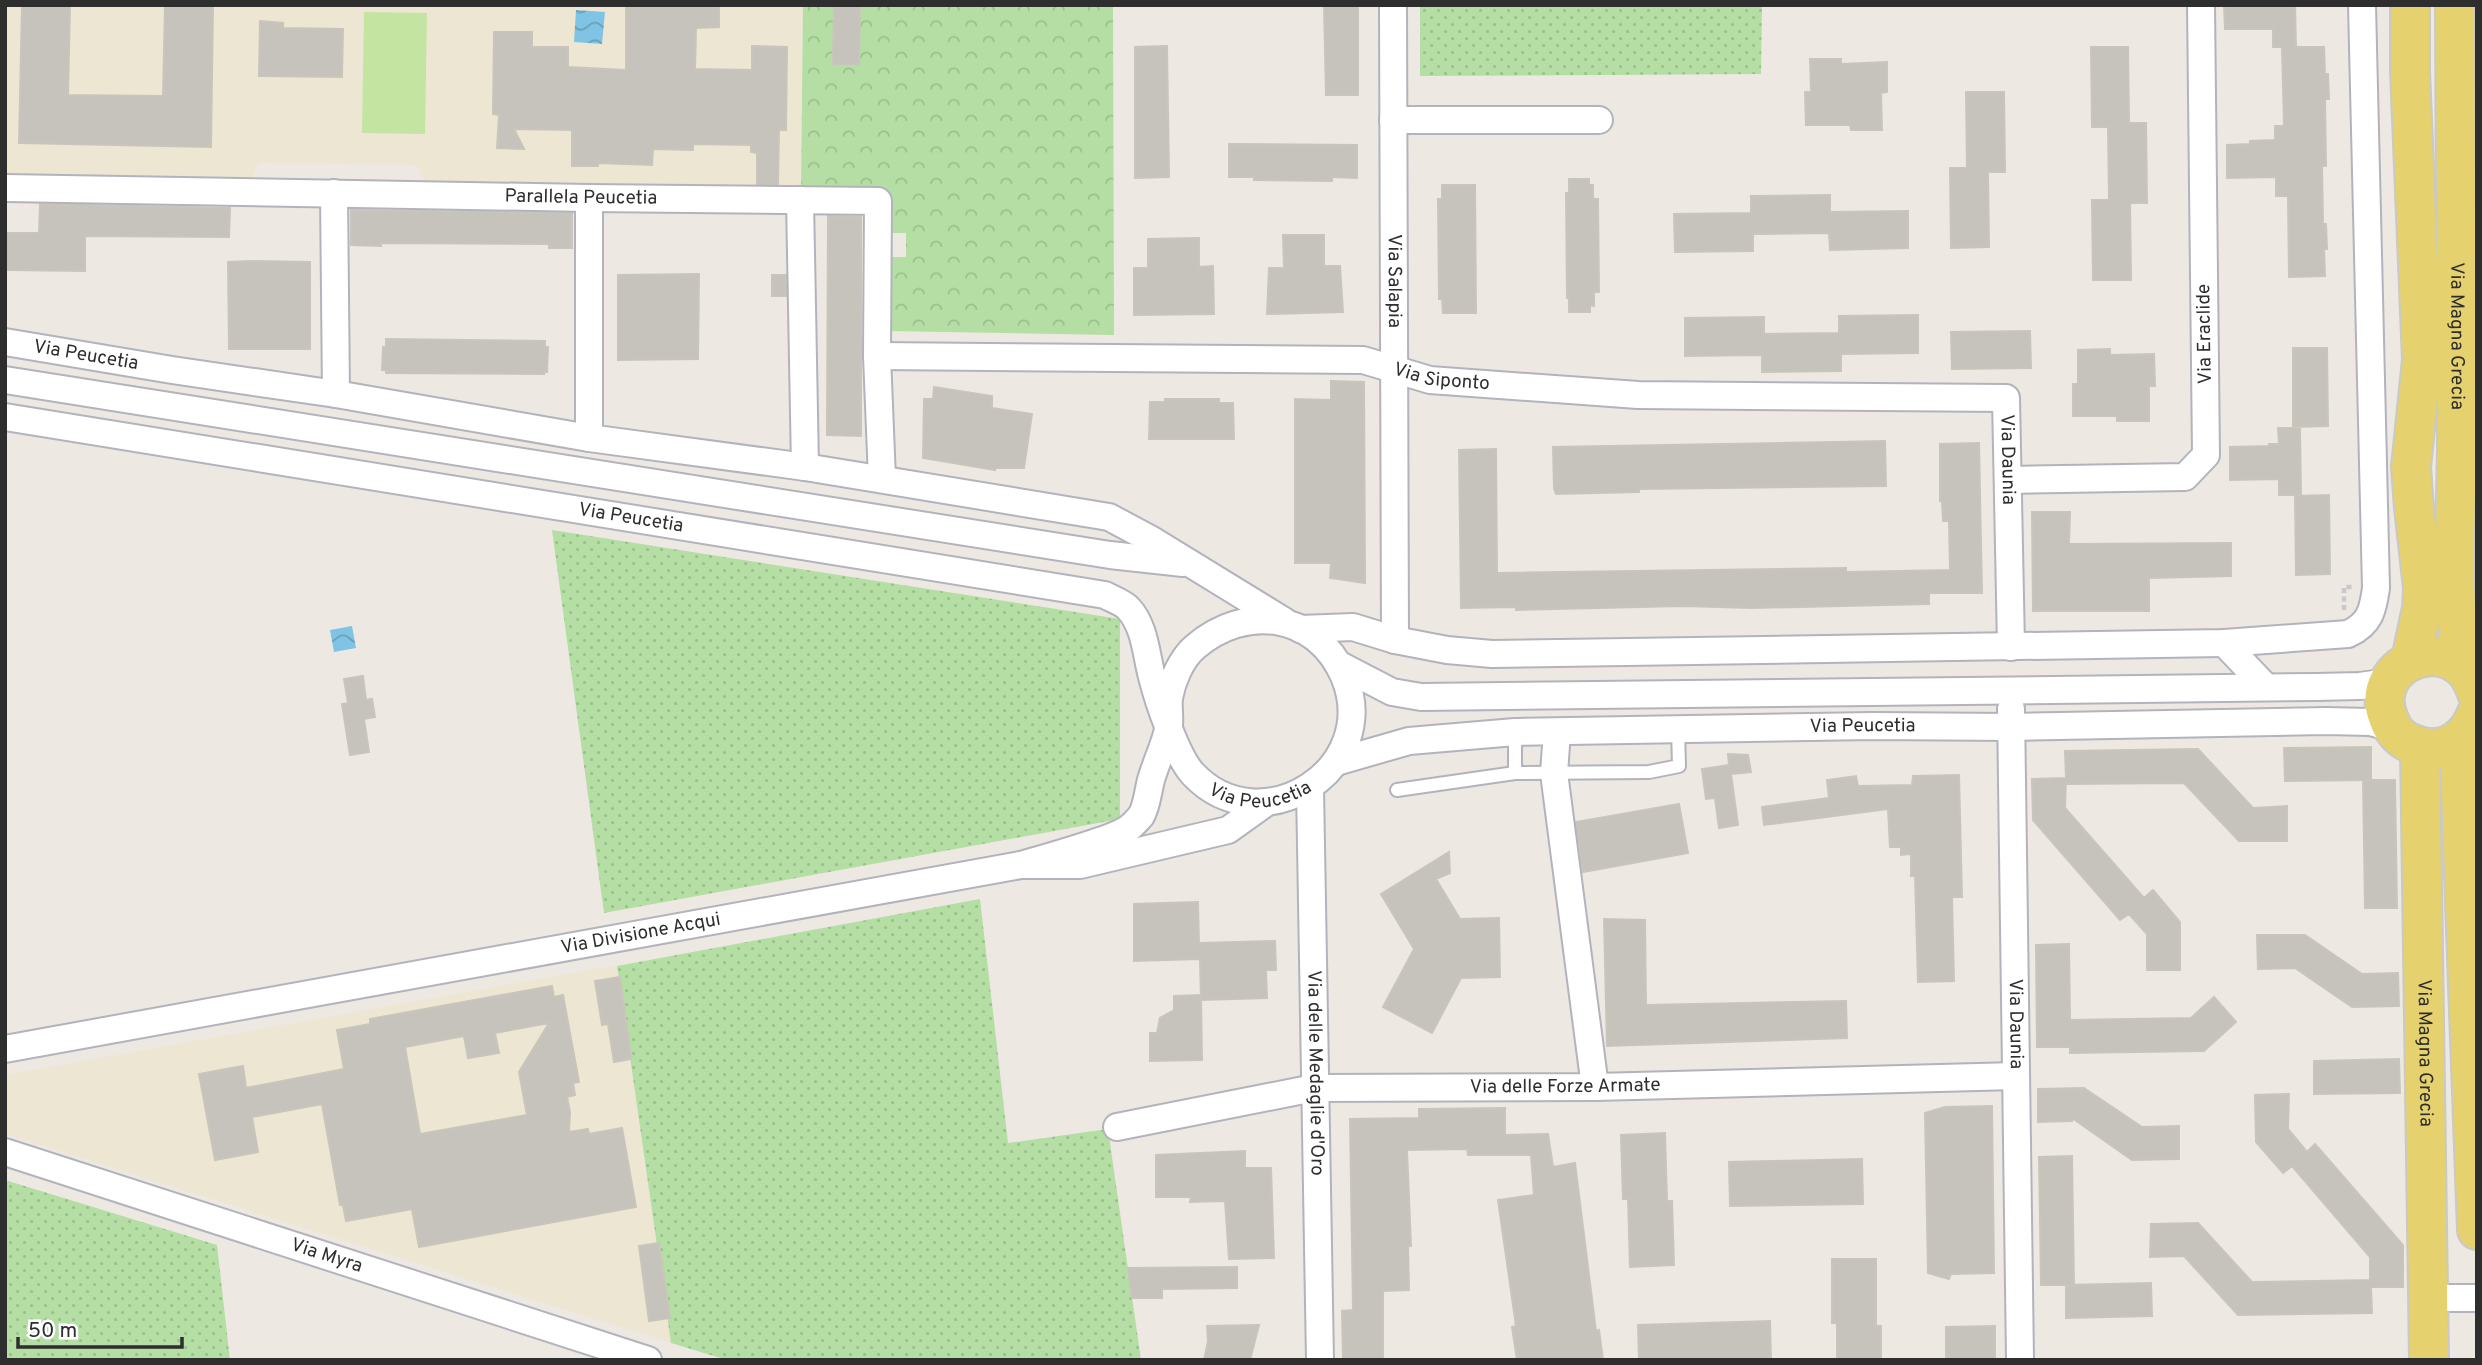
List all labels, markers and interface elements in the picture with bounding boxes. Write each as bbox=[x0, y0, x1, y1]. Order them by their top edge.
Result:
street label: Parallela Peucetia bbox=[504, 185, 657, 211]
street label: Via Salapia bbox=[1382, 234, 1406, 328]
street label: Via Magna Grecia bbox=[2444, 262, 2469, 410]
street label: Via Eraclide bbox=[2192, 284, 2218, 384]
street label: Via Peucetia bbox=[32, 335, 140, 376]
street label: Via Siponto bbox=[1390, 358, 1491, 396]
street label: Via Daunia bbox=[1994, 414, 2020, 505]
street label: Via Peucetia bbox=[577, 498, 685, 539]
street label: Via Peucetia bbox=[1809, 714, 1916, 739]
street label: Via Peucetia bbox=[1204, 776, 1316, 814]
street label: Via Divisione Acqui bbox=[559, 908, 722, 960]
street label: Via delle Medaglie d'Oro bbox=[1301, 970, 1329, 1176]
street label: Via Daunia bbox=[2003, 978, 2028, 1069]
street label: Via Magna Grecia bbox=[2411, 979, 2438, 1127]
street label: Via delle Forze Armate bbox=[1470, 1073, 1661, 1099]
street label: Via Myra bbox=[288, 1233, 366, 1279]
scale bar bbox=[18, 1306, 182, 1350]
text: 50 m bbox=[28, 1318, 77, 1345]

